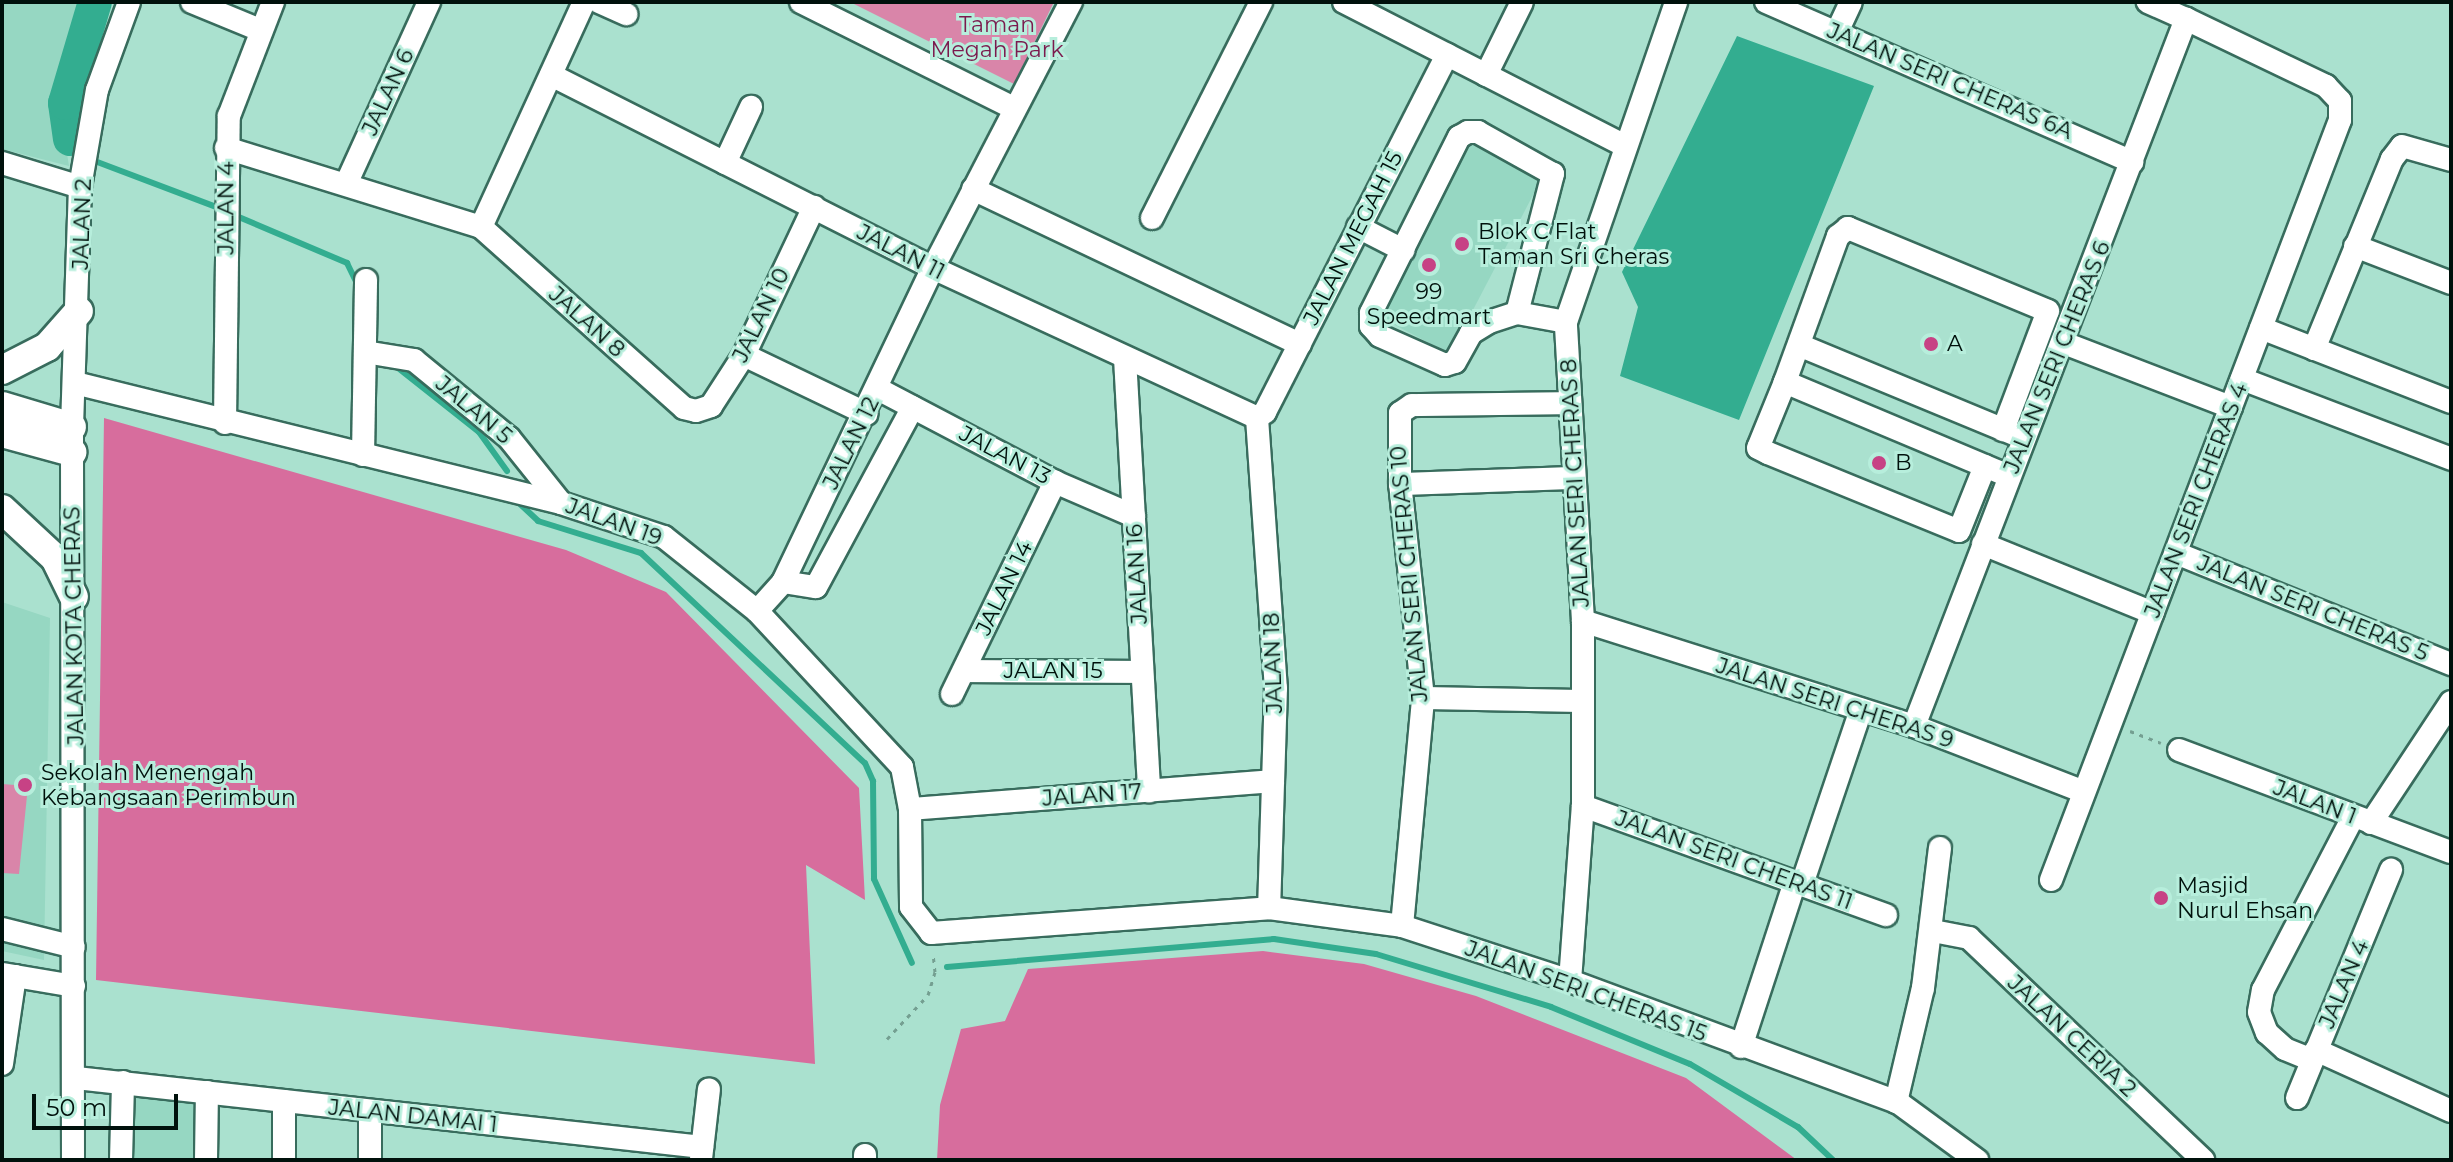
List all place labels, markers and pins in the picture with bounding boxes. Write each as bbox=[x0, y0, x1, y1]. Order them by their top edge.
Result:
place label: Blok C Flat Taman Sri Cheras bbox=[1478, 218, 1669, 270]
marker: Blok C Flat Taman Sri Cheras bbox=[1453, 235, 1471, 253]
marker: 99 Speedmart bbox=[1420, 256, 1438, 274]
place label: 99 Speedmart bbox=[1367, 278, 1491, 330]
place label: A bbox=[1947, 331, 1963, 357]
marker: A bbox=[1922, 335, 1940, 353]
place label: B bbox=[1895, 450, 1912, 476]
marker: B bbox=[1870, 454, 1888, 472]
place label: Sekolah Menengah Kebangsaan Perimbun bbox=[41, 759, 296, 810]
marker: Sekolah Menengah Kebangsaan Perimbun bbox=[16, 776, 34, 794]
place label: Masjid Nurul Ehsan bbox=[2177, 872, 2313, 924]
marker: Masjid Nurul Ehsan bbox=[2152, 889, 2170, 907]

